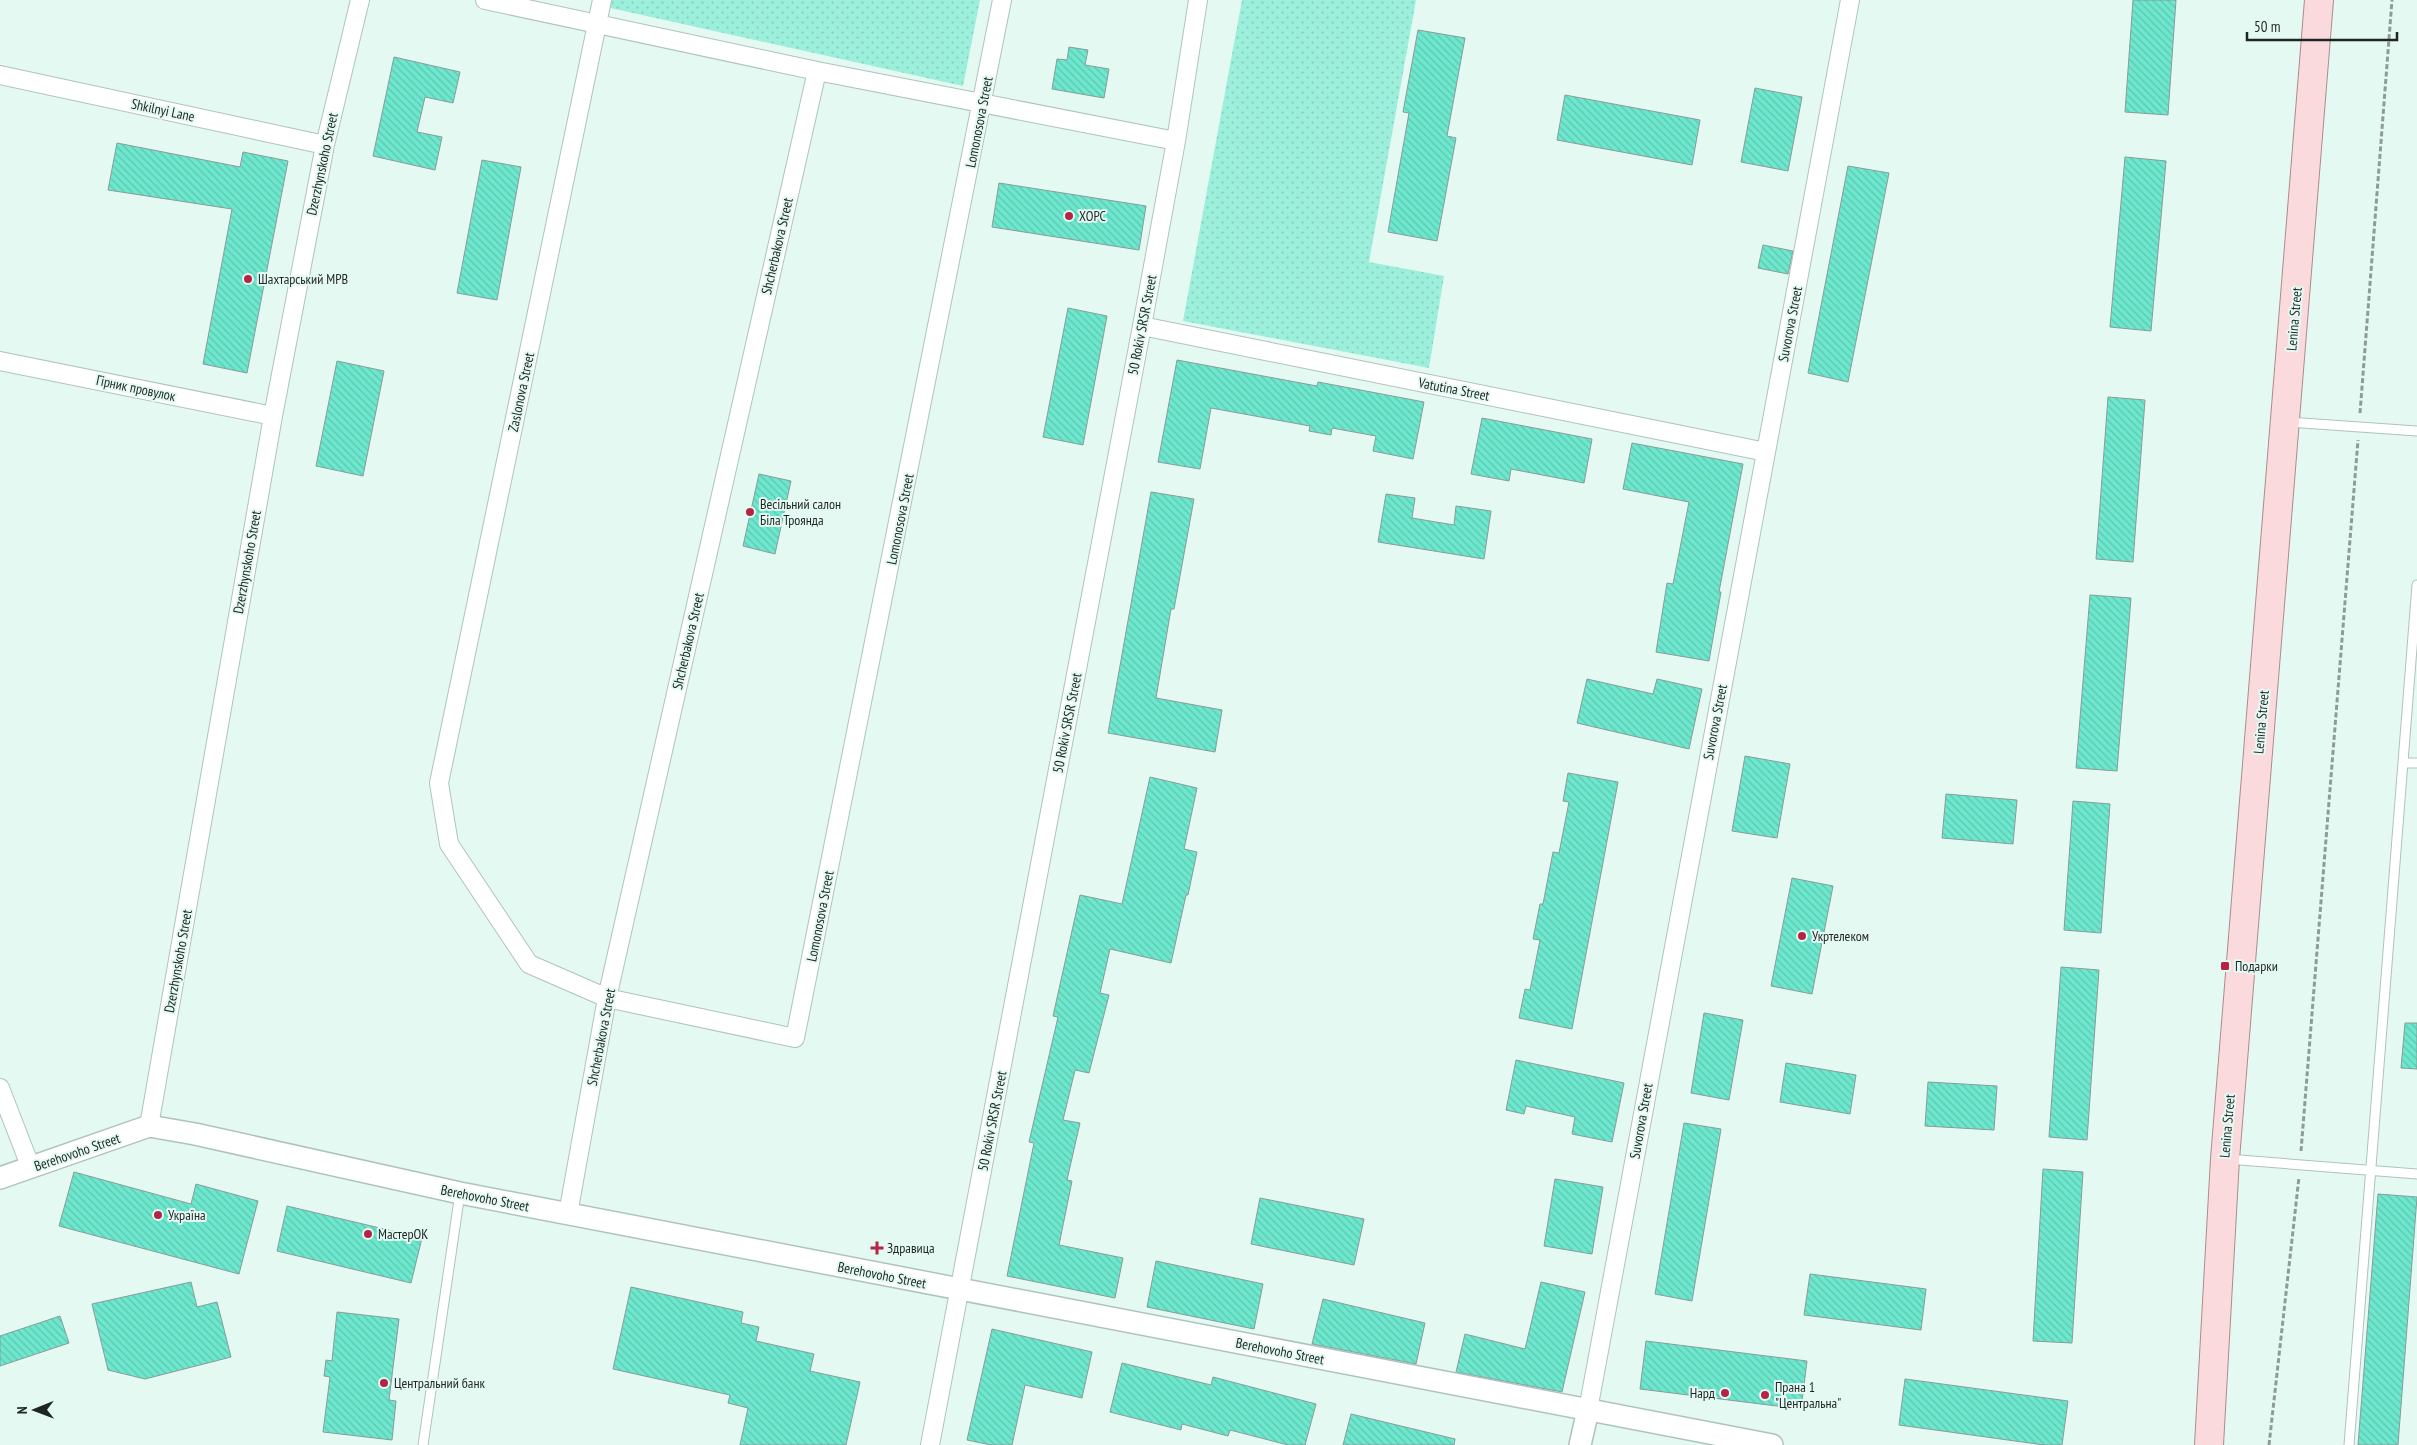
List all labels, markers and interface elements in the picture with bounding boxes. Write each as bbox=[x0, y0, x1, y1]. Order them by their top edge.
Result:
scale bar bbox=[2247, 10, 2397, 42]
text: 50 m bbox=[2254, 17, 2280, 36]
street label: Lomonosova Street bbox=[961, 75, 997, 169]
street label: Shkilnyi Lane bbox=[130, 94, 197, 126]
street label: Dzerzhynskoho Street bbox=[302, 111, 342, 217]
street label: Shcherbakova Street bbox=[757, 196, 797, 296]
place label: ХОРС bbox=[1079, 207, 1107, 225]
marker: ХОРС bbox=[1063, 210, 1075, 222]
place label: Шахтарський МРВ bbox=[258, 270, 348, 288]
marker: Шахтарський МРВ bbox=[242, 273, 254, 285]
street label: 50 Rokiv SRSR Street bbox=[1123, 273, 1161, 377]
street label: Suvorova Street bbox=[1774, 285, 1806, 363]
street label: Lenina Street bbox=[2282, 286, 2306, 352]
street label: Zaslonova Street bbox=[504, 351, 538, 433]
street label: Гірник провулок bbox=[95, 371, 178, 405]
street label: Vatutina Street bbox=[1416, 373, 1491, 405]
street label: Lomonosova Street bbox=[882, 472, 918, 566]
place label: Весільний салон Біла Троянда bbox=[760, 495, 841, 529]
marker: Весільний салон Біла Троянда bbox=[744, 506, 756, 518]
street label: Dzerzhynskoho Street bbox=[229, 509, 265, 615]
street label: Shcherbakova Street bbox=[668, 591, 708, 691]
street label: 50 Rokiv SRSR Street bbox=[1048, 671, 1086, 775]
street label: Suvorova Street bbox=[1699, 683, 1731, 761]
street label: Lenina Street bbox=[2249, 689, 2273, 755]
street label: Lomonosova Street bbox=[802, 869, 838, 963]
street label: Dzerzhynskoho Street bbox=[160, 908, 196, 1014]
place label: Укртелеком bbox=[1812, 927, 1869, 945]
marker: Укртелеком bbox=[1796, 930, 1808, 942]
place label: Подарки bbox=[2235, 957, 2278, 975]
marker: Подарки bbox=[2219, 960, 2231, 972]
street label: Shcherbakova Street bbox=[583, 987, 619, 1087]
street label: 50 Rokiv SRSR Street bbox=[973, 1069, 1011, 1173]
street label: Suvorova Street bbox=[1626, 1082, 1657, 1160]
street label: Lenina Street bbox=[2215, 1093, 2239, 1159]
street label: Berehovoho Street bbox=[32, 1129, 122, 1175]
street label: Berehovoho Street bbox=[439, 1181, 531, 1215]
place label: Україна bbox=[168, 1206, 206, 1224]
marker: Україна bbox=[152, 1209, 164, 1221]
place label: МастерОК bbox=[378, 1225, 428, 1243]
marker: МастерОК bbox=[362, 1228, 374, 1240]
place label: Здравица bbox=[887, 1239, 935, 1257]
marker: Здравица bbox=[871, 1242, 883, 1254]
street label: Berehovoho Street bbox=[836, 1258, 928, 1292]
street label: Berehovoho Street bbox=[1234, 1334, 1326, 1368]
place label: Центральний банк bbox=[394, 1374, 486, 1392]
marker: Центральний банк bbox=[378, 1377, 390, 1389]
place label: Прана 1 "Центральна" bbox=[1775, 1378, 1841, 1412]
place label: Нард bbox=[1690, 1384, 1715, 1402]
north arrow bbox=[10, 1385, 60, 1435]
marker: Нард bbox=[1719, 1387, 1731, 1399]
marker: Прана 1 "Центральна" bbox=[1759, 1389, 1771, 1401]
text: N bbox=[13, 1406, 31, 1414]

